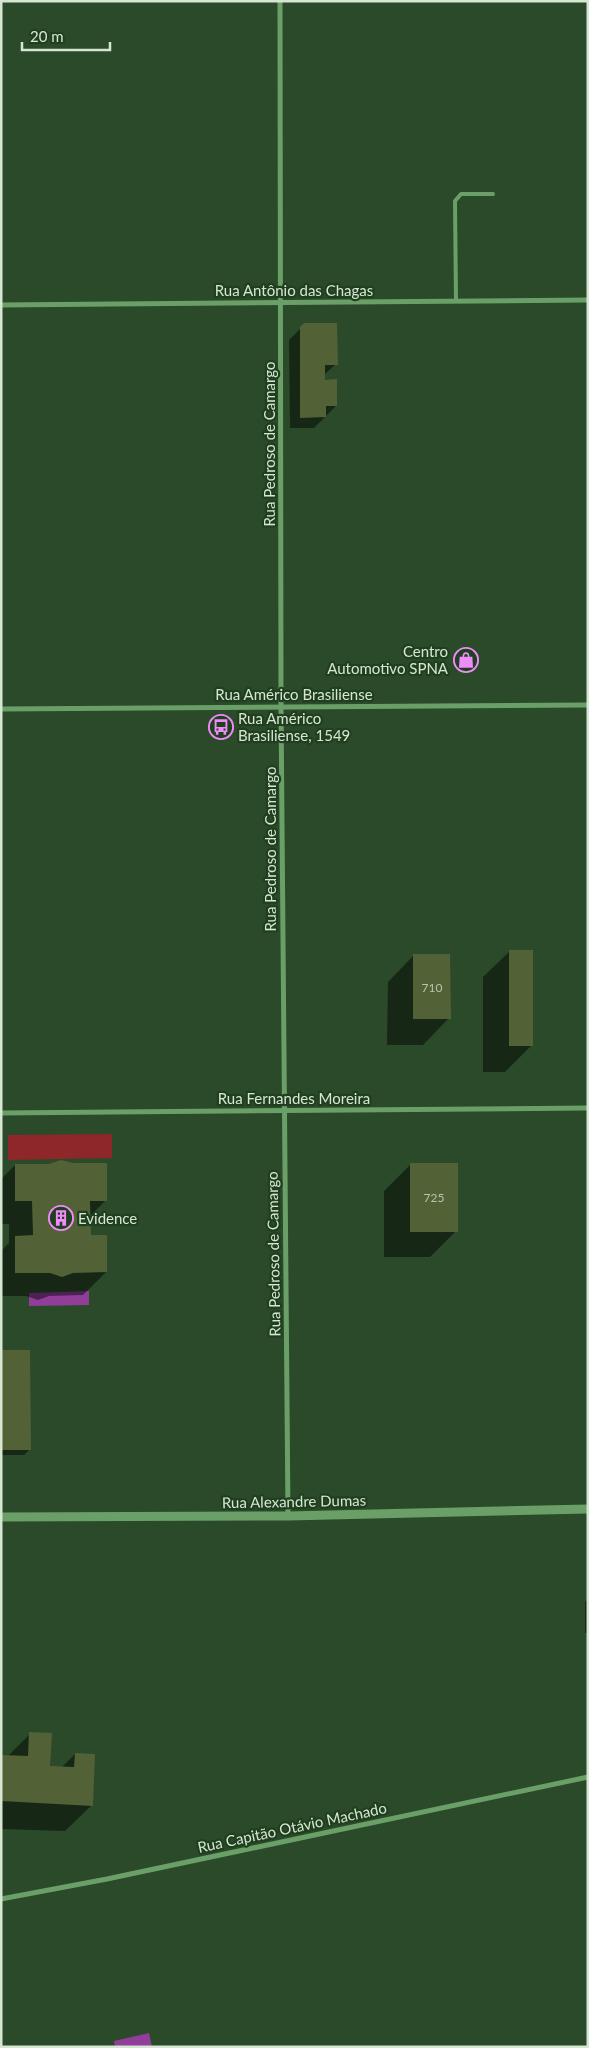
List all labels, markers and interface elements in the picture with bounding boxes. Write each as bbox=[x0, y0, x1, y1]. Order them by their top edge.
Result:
scale bar bbox=[22, 20, 110, 52]
text: 20 m bbox=[30, 27, 64, 45]
street label: Rua Antônio das Chagas bbox=[215, 281, 373, 299]
street label: Rua Pedroso de Camargo bbox=[260, 361, 278, 527]
place label: Centro Automotivo SPNA bbox=[327, 642, 449, 677]
shop icon: Centro Automotivo SPNA bbox=[453, 647, 479, 673]
street label: Rua Américo Brasiliense bbox=[215, 685, 373, 703]
place label: Rua Américo Brasiliense, 1549 bbox=[238, 709, 350, 744]
bus stop icon: Rua Américo Brasiliense, 1549 bbox=[208, 714, 234, 740]
street label: Rua Pedroso de Camargo bbox=[261, 766, 279, 932]
house number: 710 bbox=[422, 980, 442, 995]
street label: Rua Fernandes Moreira bbox=[218, 1089, 370, 1107]
street label: Rua Pedroso de Camargo bbox=[263, 1171, 283, 1337]
house number: 725 bbox=[424, 1190, 444, 1205]
building icon: Evidence bbox=[48, 1205, 74, 1231]
place label: Evidence bbox=[78, 1209, 137, 1227]
street label: Rua Alexandre Dumas bbox=[222, 1491, 366, 1511]
street label: Rua Capitão Otávio Machado bbox=[196, 1798, 388, 1856]

